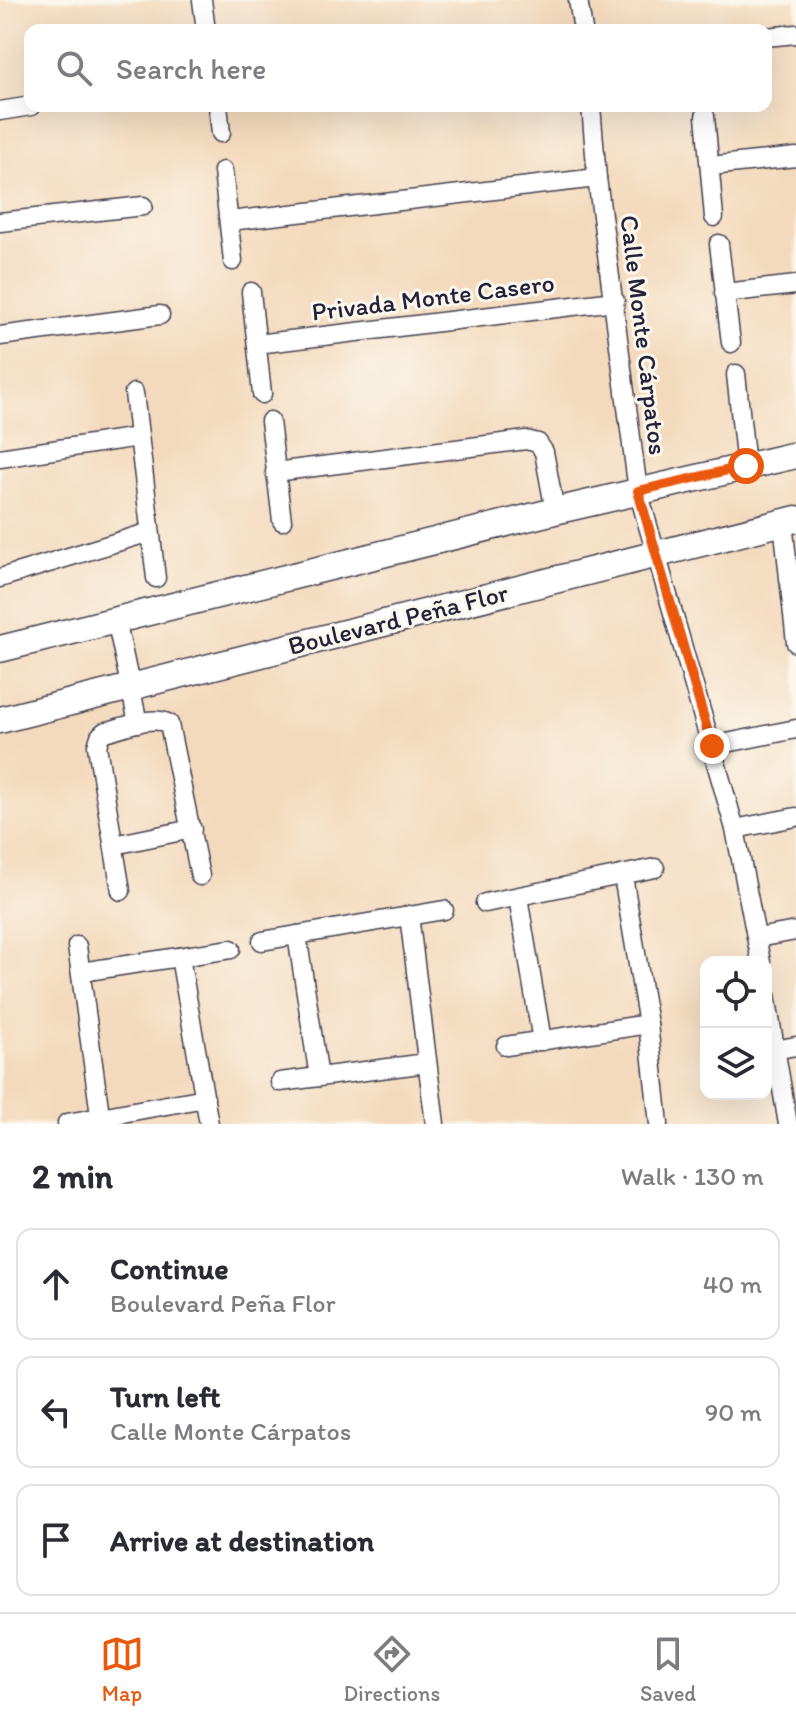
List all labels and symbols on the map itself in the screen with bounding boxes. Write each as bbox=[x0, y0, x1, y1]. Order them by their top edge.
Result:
street label: Calle Monte Cárpatos bbox=[613, 213, 675, 457]
street label: Privada Monte Casero bbox=[310, 266, 556, 328]
route start bbox=[728, 448, 764, 484]
street label: Boulevard Peña Flor bbox=[285, 576, 511, 662]
route end bbox=[694, 728, 730, 764]

